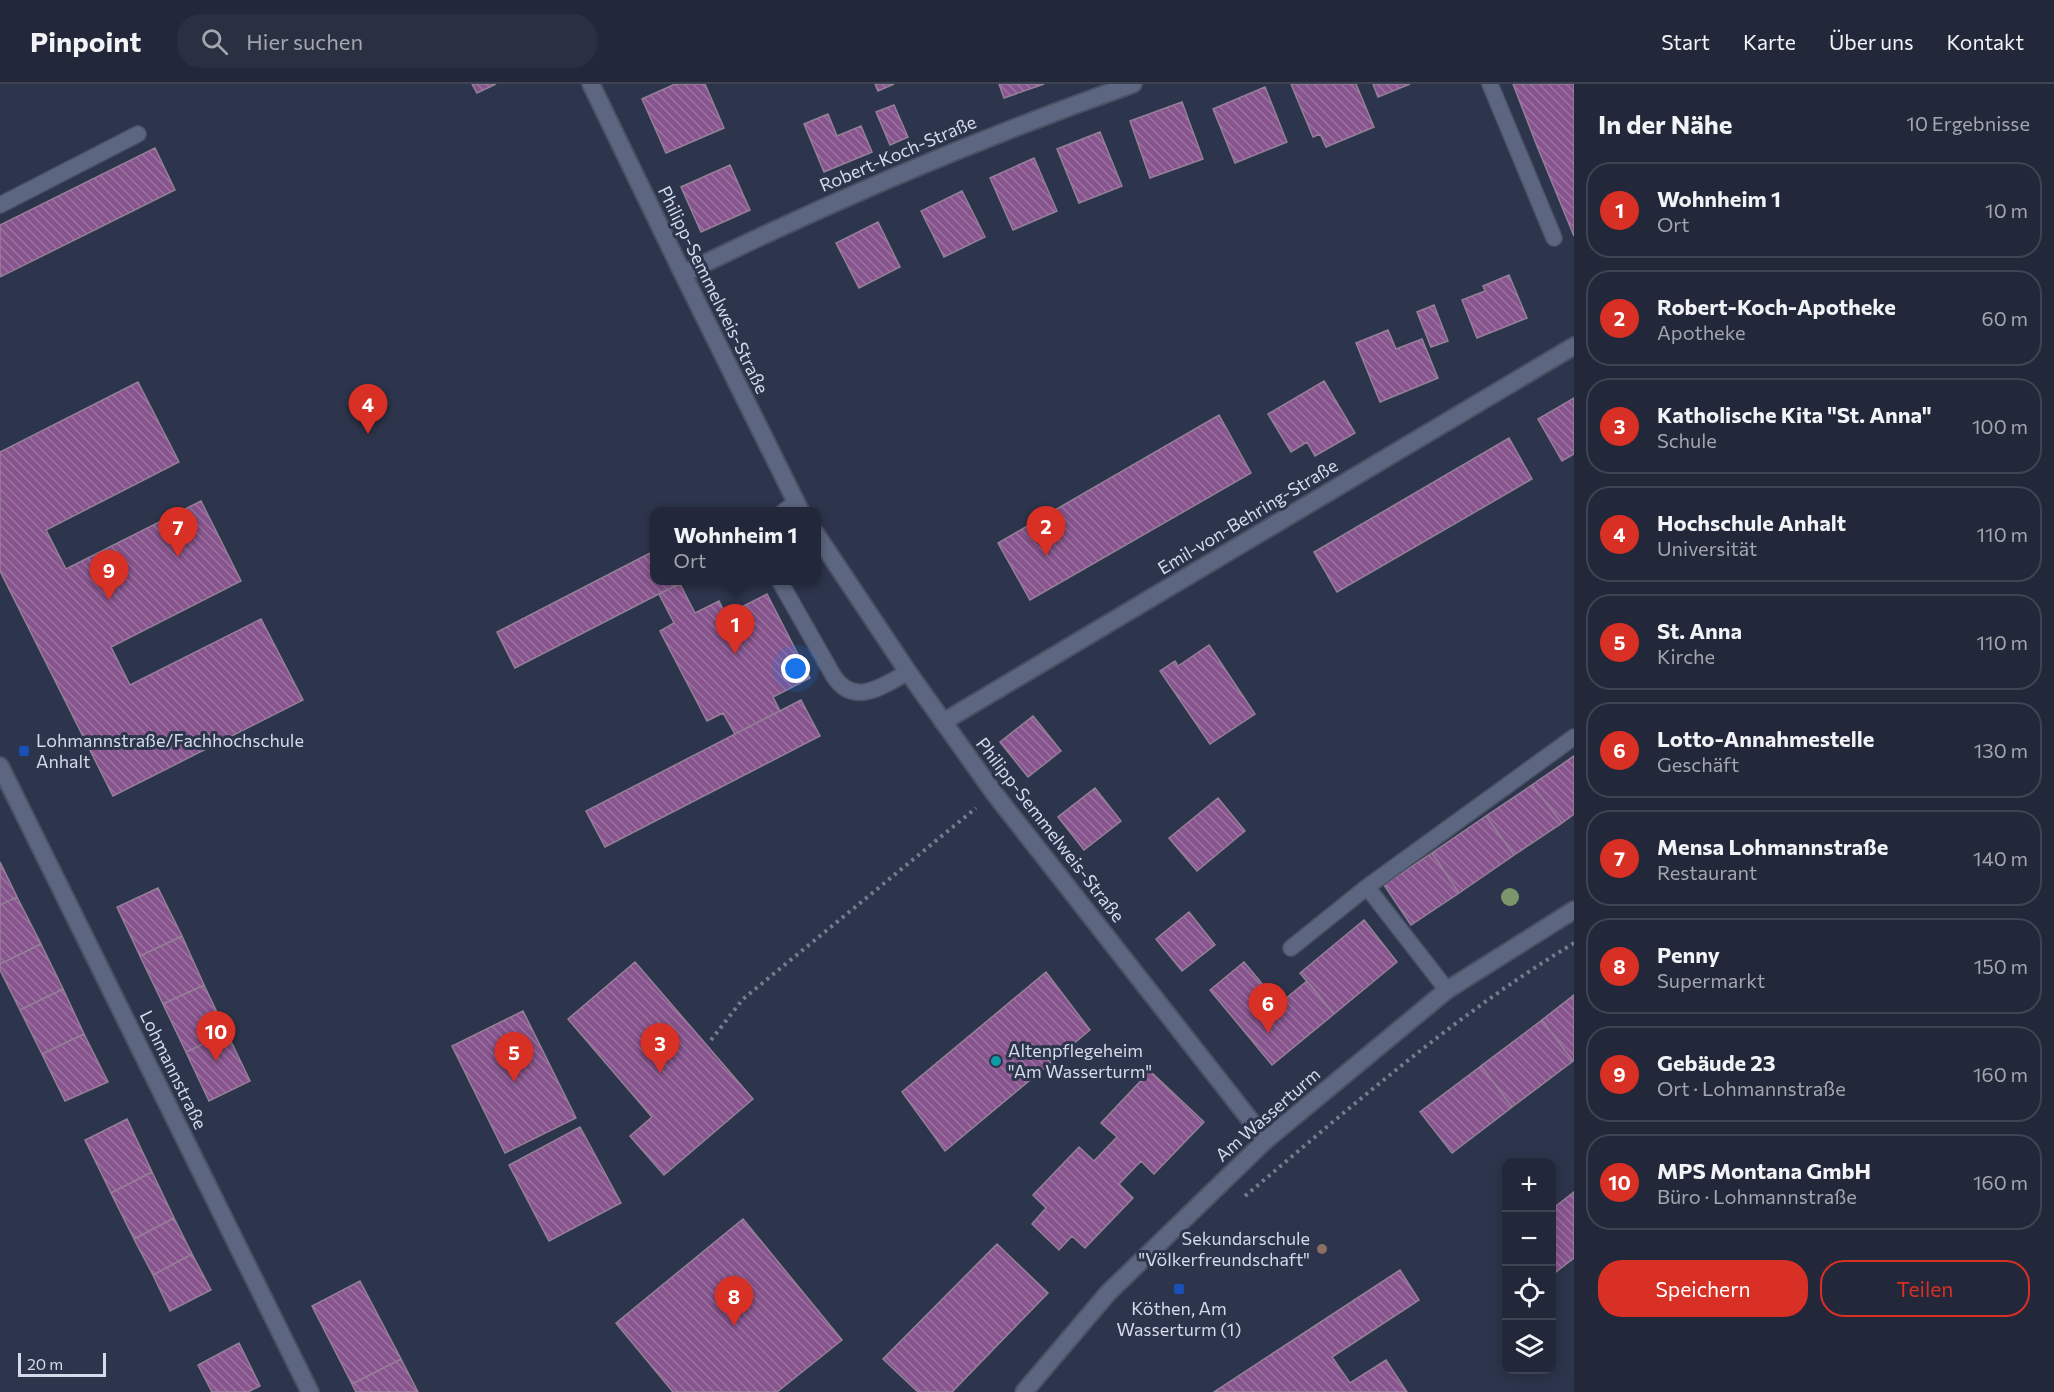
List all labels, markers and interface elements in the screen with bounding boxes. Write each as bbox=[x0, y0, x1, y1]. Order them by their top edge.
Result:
search box bbox=[177, 14, 597, 68]
text: Pinpoint bbox=[30, 24, 141, 58]
icon: search bbox=[198, 25, 231, 58]
text: Hier suchen bbox=[246, 28, 363, 55]
text: Start bbox=[1661, 29, 1710, 54]
text: Karte bbox=[1743, 29, 1796, 54]
text: Über uns bbox=[1829, 29, 1913, 54]
text: Kontakt bbox=[1946, 29, 2024, 54]
text: In der Nähe bbox=[1598, 108, 1733, 139]
street label: Robert-Koch-Straße bbox=[816, 110, 979, 196]
text: 10 Ergebnisse bbox=[1906, 111, 2030, 135]
street label: Philipp-Semmelweis-Straße bbox=[654, 182, 774, 397]
text: Wohnheim 1 bbox=[1657, 185, 1781, 212]
text: 1 bbox=[1615, 198, 1624, 222]
text: 10 m bbox=[1985, 198, 2028, 222]
text: Ort bbox=[1657, 212, 1690, 236]
text: Robert-Koch-Apotheke bbox=[1657, 293, 1896, 320]
text: 2 bbox=[1614, 306, 1625, 330]
text: 60 m bbox=[1982, 306, 2028, 330]
text: Apotheke bbox=[1657, 320, 1746, 344]
pin: 4 bbox=[348, 384, 388, 434]
text: Katholische Kita "St. Anna" bbox=[1657, 401, 1932, 428]
text: 3 bbox=[1614, 414, 1625, 438]
text: 100 m bbox=[1972, 414, 2028, 438]
text: Schule bbox=[1657, 428, 1717, 452]
street label: Emil-von-Behring-Straße bbox=[1154, 454, 1341, 579]
pin: 2 bbox=[1026, 506, 1066, 556]
popup bbox=[650, 507, 821, 585]
pin: 7 bbox=[158, 508, 198, 557]
text: Hochschule Anhalt bbox=[1657, 509, 1846, 536]
text: Wohnheim 1 bbox=[674, 521, 797, 548]
text: 4 bbox=[1613, 522, 1626, 546]
text: 110 m bbox=[1977, 522, 2028, 546]
text: Universität bbox=[1657, 536, 1757, 560]
text: Ort bbox=[674, 548, 706, 572]
pin: 9 bbox=[90, 550, 128, 600]
pin: 1 bbox=[716, 604, 754, 654]
text: St. Anna bbox=[1657, 617, 1742, 644]
text: 5 bbox=[1614, 630, 1625, 654]
text: 110 m bbox=[1977, 630, 2028, 654]
text: Kirche bbox=[1657, 644, 1715, 668]
your location bbox=[781, 654, 810, 683]
text: Lotto-Annahmestelle bbox=[1657, 725, 1874, 752]
place label: Lohmannstraße/Fachhochschule Anhalt bbox=[36, 729, 304, 772]
street label: Philipp-Semmelweis-Straße bbox=[972, 733, 1130, 926]
text: 6 bbox=[1613, 738, 1626, 762]
text: 130 m bbox=[1974, 738, 2028, 762]
marker: Lohmannstraße/Fachhochschule Anhalt bbox=[17, 744, 31, 758]
text: Geschäft bbox=[1657, 752, 1739, 776]
text: Mensa Lohmannstraße bbox=[1657, 833, 1888, 860]
text: 7 bbox=[1614, 846, 1625, 870]
text: 140 m bbox=[1973, 846, 2028, 870]
text: Restaurant bbox=[1657, 860, 1757, 884]
text: Penny bbox=[1657, 941, 1720, 968]
text: 8 bbox=[1613, 954, 1626, 978]
text: 150 m bbox=[1974, 954, 2028, 978]
text: Supermarkt bbox=[1657, 968, 1765, 992]
pin: 6 bbox=[1248, 984, 1288, 1033]
street label: Lohmannstraße bbox=[136, 1007, 212, 1133]
pin: 10 bbox=[196, 1012, 236, 1061]
pin: 3 bbox=[640, 1024, 680, 1073]
pin: 5 bbox=[494, 1032, 534, 1082]
place label: Altenpflegeheim "Am Wasserturm" bbox=[1008, 1039, 1152, 1082]
text: Gebäude 23 bbox=[1657, 1049, 1776, 1076]
marker: Altenpflegeheim "Am Wasserturm" bbox=[989, 1054, 1003, 1068]
text: 9 bbox=[1613, 1062, 1626, 1086]
text: 160 m bbox=[1973, 1062, 2028, 1086]
street label: Am Wasserturm bbox=[1210, 1063, 1324, 1166]
text: Ort · Lohmannstraße bbox=[1657, 1076, 1846, 1100]
text: MPS Montana GmbH bbox=[1657, 1157, 1871, 1184]
map controls bbox=[1502, 1158, 1556, 1374]
button: + bbox=[1502, 1158, 1556, 1212]
text: 10 bbox=[1608, 1170, 1631, 1194]
text: 160 m bbox=[1973, 1170, 2028, 1194]
text: Büro · Lohmannstraße bbox=[1657, 1184, 1857, 1208]
button: − bbox=[1502, 1212, 1556, 1266]
place label: Sekundarschule "Völkerfreundschaft" bbox=[1139, 1227, 1310, 1270]
marker: Sekundarschule "Völkerfreundschaft" bbox=[1315, 1242, 1329, 1256]
button: Speichern bbox=[1598, 1260, 1808, 1317]
button: Teilen bbox=[1820, 1260, 2030, 1317]
button: locate bbox=[1502, 1266, 1556, 1320]
pin: 8 bbox=[714, 1276, 754, 1326]
marker: Köthen, Am Wasserturm (1) bbox=[1172, 1282, 1186, 1296]
place label: Köthen, Am Wasserturm (1) bbox=[1117, 1297, 1241, 1340]
button: layers bbox=[1502, 1320, 1556, 1374]
scale bar bbox=[18, 1350, 106, 1378]
text: 20 m bbox=[27, 1354, 63, 1373]

